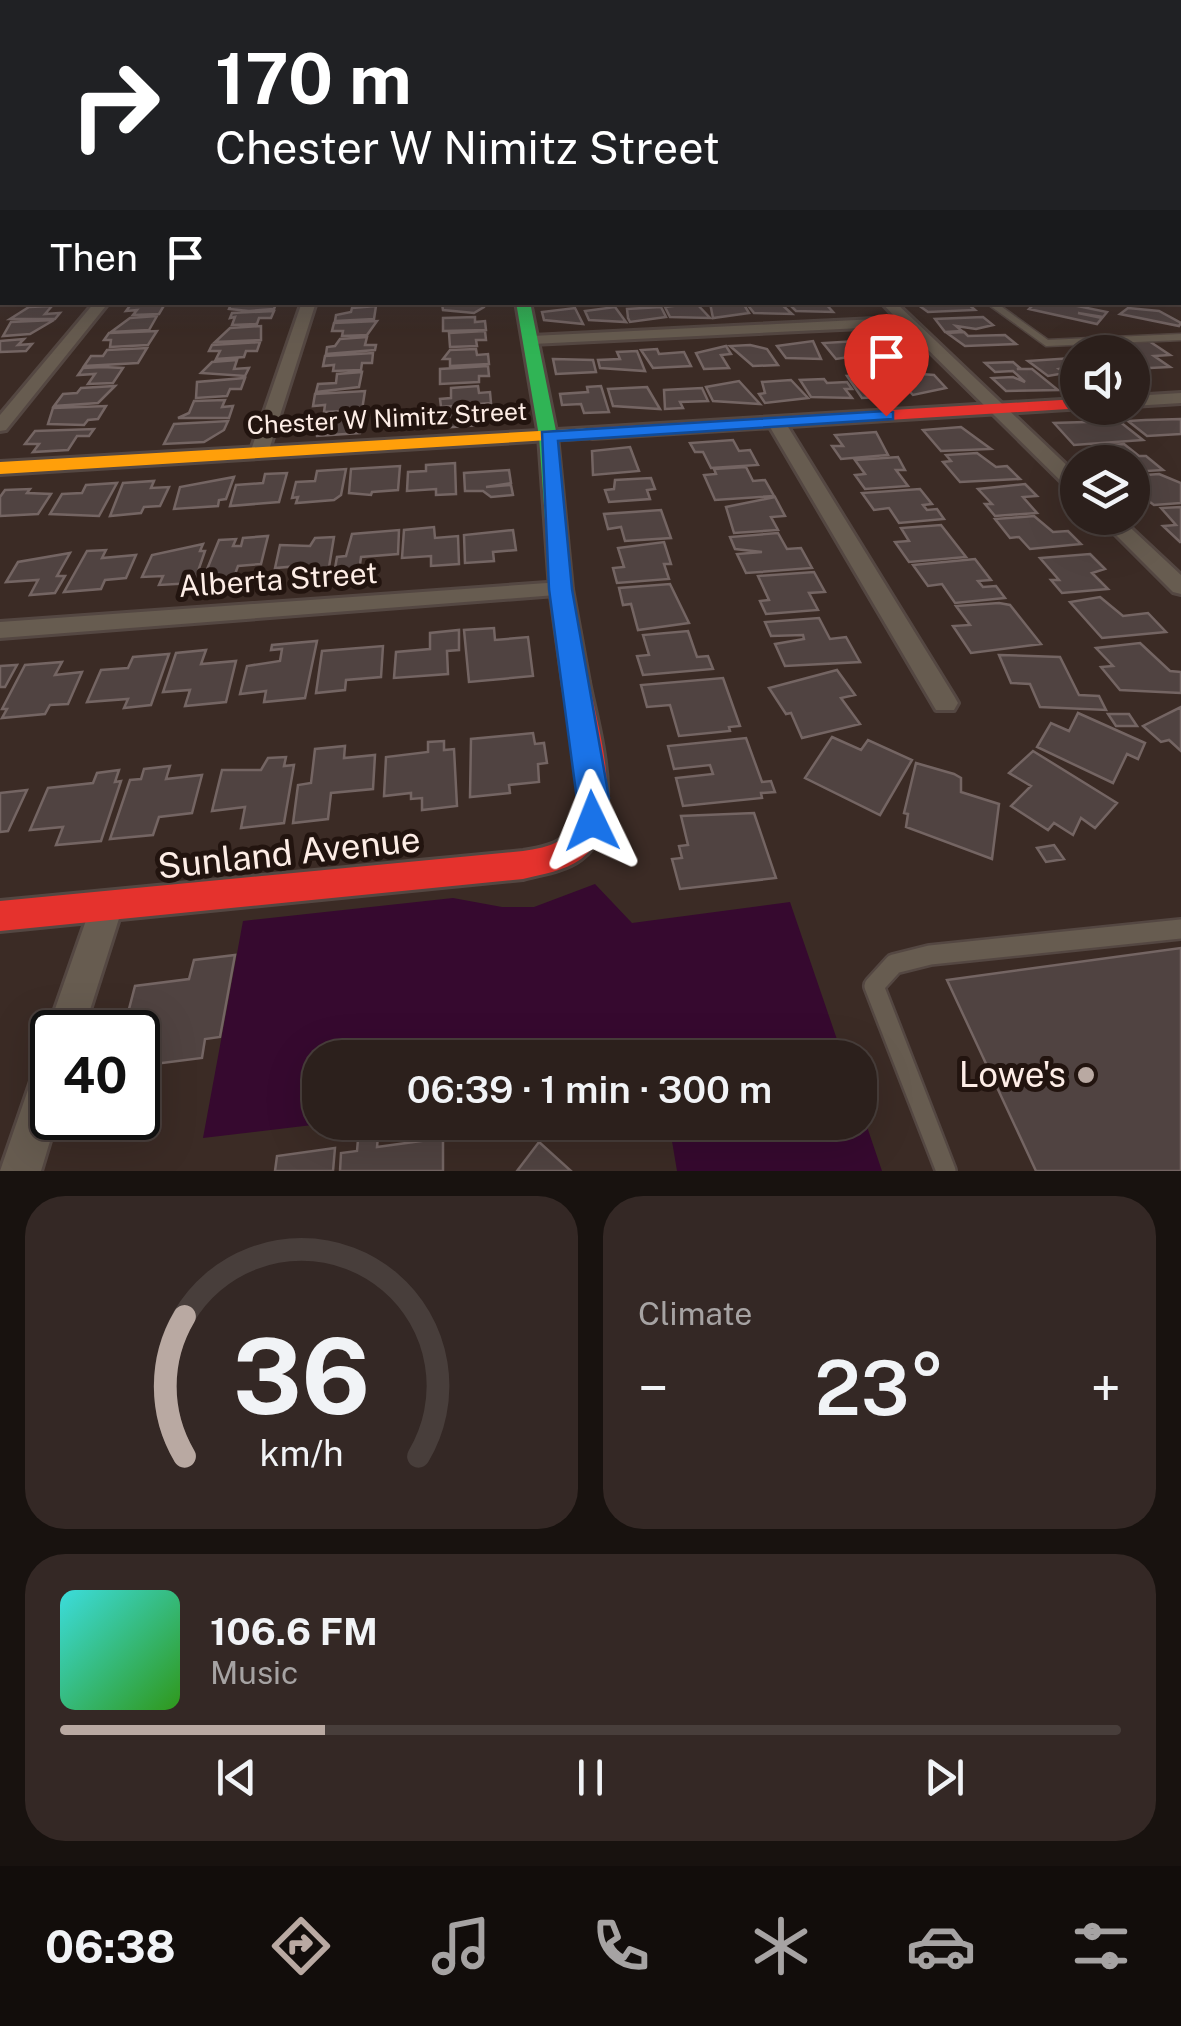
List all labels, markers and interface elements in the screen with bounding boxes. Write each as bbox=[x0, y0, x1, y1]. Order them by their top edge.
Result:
text: 170 m bbox=[215, 37, 412, 120]
icon: right bbox=[50, 40, 180, 170]
text: Chester W Nimitz Street bbox=[215, 121, 720, 174]
icon: arrive bbox=[158, 230, 213, 285]
text: Then bbox=[50, 235, 138, 280]
pin bbox=[844, 314, 929, 417]
icon: arrive bbox=[859, 329, 914, 384]
map controls bbox=[1060, 335, 1150, 535]
button: sound bbox=[1060, 335, 1150, 425]
street label: Chester W Nimitz Street bbox=[246, 396, 528, 440]
button: layers bbox=[1060, 445, 1150, 535]
street label: Alberta Street bbox=[177, 554, 379, 604]
position arrow bbox=[540, 769, 644, 873]
street label: Sunland Avenue bbox=[156, 818, 422, 887]
speed limit sign: 40 bbox=[30, 1010, 160, 1140]
place label: Lowe's bbox=[959, 1054, 1066, 1095]
marker: Lowe's bbox=[1075, 1064, 1097, 1086]
text: 06:39 · 1 min · 300 m bbox=[407, 1067, 772, 1112]
text: Climate bbox=[638, 1295, 752, 1332]
text: 36 bbox=[233, 1315, 370, 1437]
text: 23° bbox=[814, 1344, 945, 1432]
text: − bbox=[638, 1356, 669, 1420]
text: + bbox=[1090, 1356, 1121, 1420]
text: km/h bbox=[259, 1432, 344, 1474]
text: 106.6 FM bbox=[210, 1609, 378, 1654]
text: Music bbox=[210, 1654, 298, 1691]
icon: previous bbox=[209, 1750, 264, 1805]
icon: pause bbox=[563, 1750, 618, 1805]
icon: next bbox=[917, 1750, 972, 1805]
icon: directions bbox=[266, 1911, 336, 1981]
icon: music bbox=[426, 1911, 496, 1981]
icon: phone bbox=[586, 1911, 656, 1981]
icon: climate bbox=[746, 1911, 816, 1981]
icon: car bbox=[906, 1911, 976, 1981]
icon: filters bbox=[1066, 1911, 1136, 1981]
text: 06:38 bbox=[45, 1920, 176, 1973]

